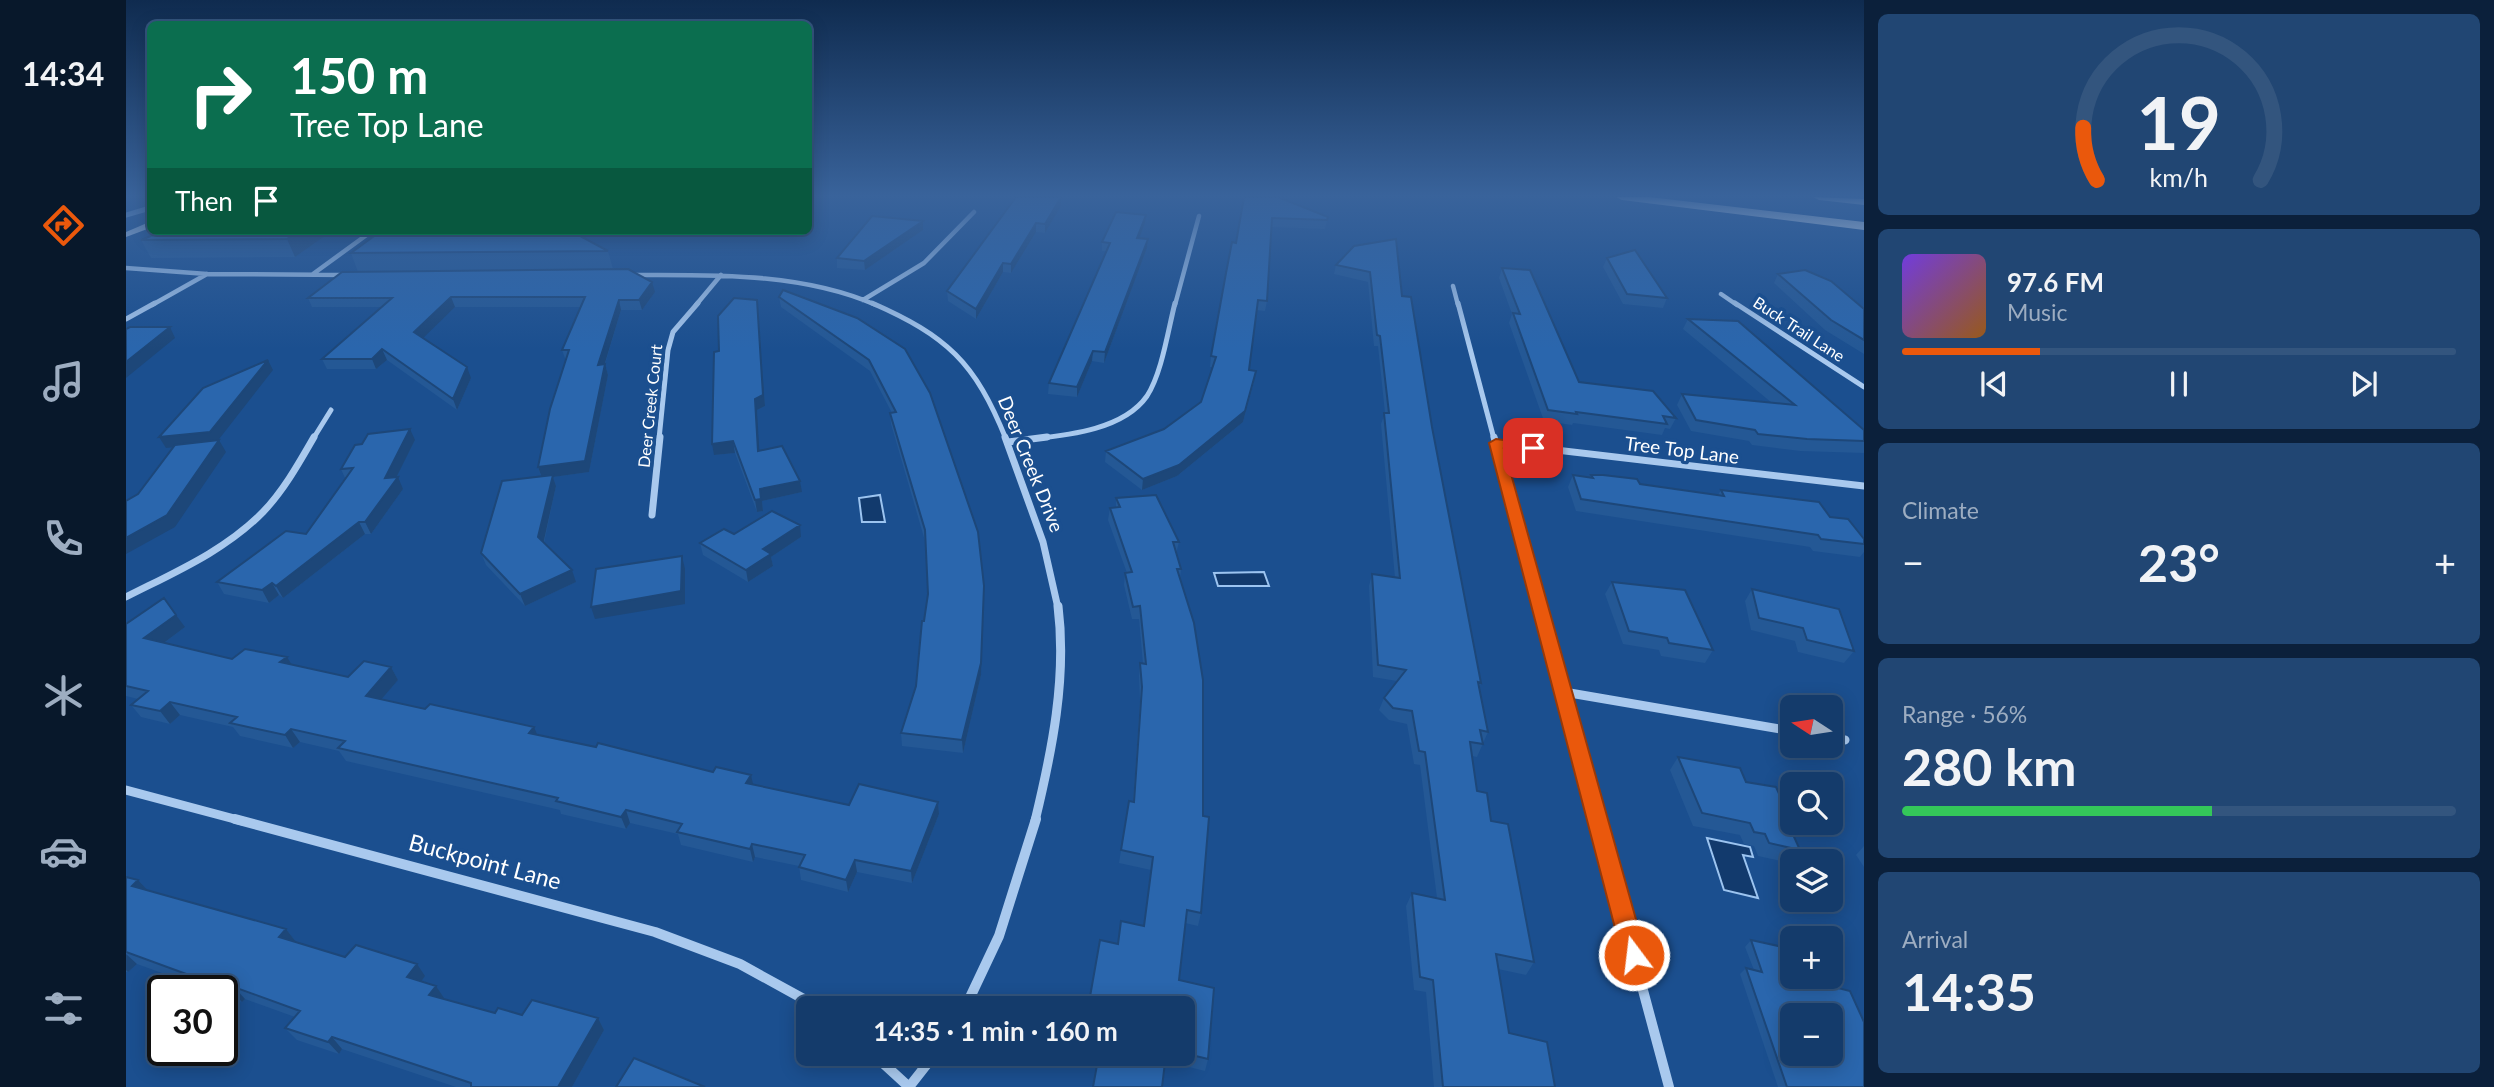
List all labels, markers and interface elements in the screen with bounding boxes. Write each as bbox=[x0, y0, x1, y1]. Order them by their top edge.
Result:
text: 150 m bbox=[290, 46, 428, 104]
icon: right bbox=[175, 49, 266, 140]
text: 14:34 bbox=[22, 54, 104, 93]
text: 19 bbox=[2137, 79, 2221, 167]
text: Tree Top Lane bbox=[290, 105, 484, 144]
text: km/h bbox=[2150, 162, 2208, 192]
icon: arrive bbox=[247, 182, 285, 220]
text: Then bbox=[175, 185, 233, 217]
icon: directions bbox=[39, 201, 88, 250]
text: 97.6 FM bbox=[2007, 266, 2104, 298]
street label: Buck Trail Lane bbox=[1750, 292, 1849, 365]
text: Music bbox=[2007, 298, 2067, 326]
street label: Deer Creek Court bbox=[634, 343, 665, 469]
icon: music bbox=[39, 357, 88, 406]
icon: previous bbox=[1975, 365, 2013, 403]
icon: pause bbox=[2160, 365, 2198, 403]
icon: next bbox=[2345, 365, 2383, 403]
street label: Deer Creek Drive bbox=[994, 392, 1069, 535]
pin bbox=[1503, 418, 1563, 478]
icon: arrive bbox=[1514, 429, 1552, 467]
street label: Tree Top Lane bbox=[1624, 431, 1741, 468]
text: Climate bbox=[1902, 496, 1979, 524]
icon: phone bbox=[39, 514, 88, 563]
text: 23° bbox=[2138, 531, 2220, 593]
text: − bbox=[1902, 539, 1924, 585]
text: + bbox=[2434, 539, 2456, 585]
icon: climate bbox=[39, 671, 88, 720]
north arrow bbox=[1780, 695, 1843, 758]
map controls bbox=[1780, 695, 1843, 1066]
text: Range · 56% bbox=[1902, 700, 2027, 728]
text: 280 km bbox=[1902, 735, 2076, 797]
button: search bbox=[1780, 772, 1843, 835]
icon: car bbox=[39, 827, 88, 876]
street label: Buckpoint Lane bbox=[406, 827, 565, 895]
button: layers bbox=[1780, 849, 1843, 912]
position arrow bbox=[1597, 918, 1671, 992]
text: Arrival bbox=[1902, 925, 1968, 953]
button: + bbox=[1780, 926, 1843, 989]
text: 14:35 bbox=[1902, 960, 2036, 1022]
speed limit sign: 30 bbox=[147, 975, 238, 1066]
icon: filters bbox=[39, 984, 88, 1033]
button: − bbox=[1780, 1003, 1843, 1066]
text: 14:35 · 1 min · 160 m bbox=[873, 1015, 1118, 1047]

